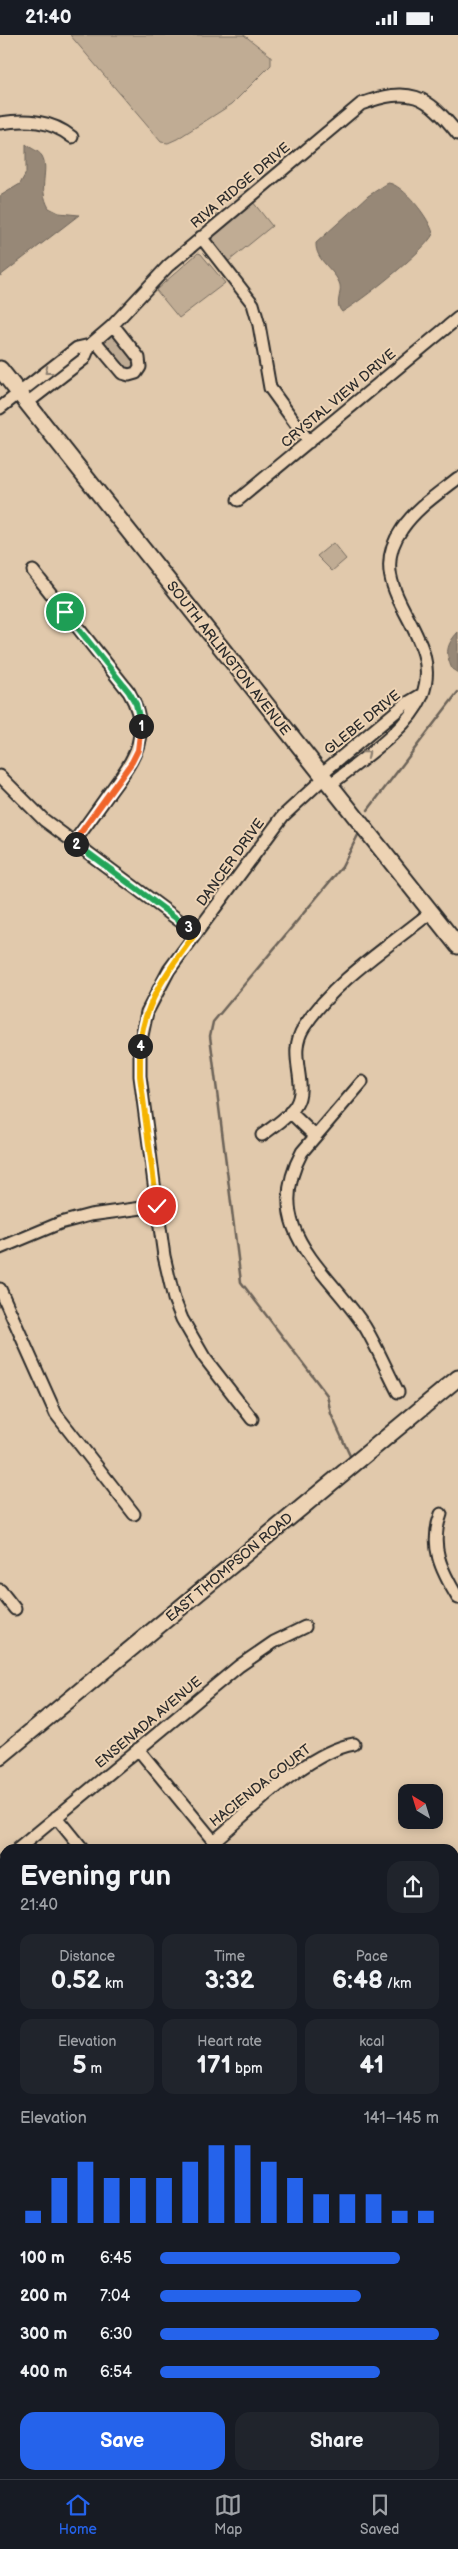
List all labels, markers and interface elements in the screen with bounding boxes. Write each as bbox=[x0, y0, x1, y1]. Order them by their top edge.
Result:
text: 21:40 bbox=[25, 6, 72, 29]
street label: RIVA RIDGE DRIVE bbox=[187, 139, 293, 232]
street label: CRYSTAL VIEW DRIVE bbox=[278, 345, 399, 451]
one-way arrow bbox=[45, 365, 54, 373]
street label: SOUTH ARLINGTON AVENUE bbox=[163, 578, 294, 739]
pin bbox=[44, 591, 86, 633]
icon: arrive bbox=[51, 598, 79, 626]
street label: GLEBE DRIVE bbox=[321, 687, 404, 758]
pin: 1 bbox=[128, 713, 154, 739]
text: 1 bbox=[139, 718, 144, 735]
one-way arrow bbox=[362, 750, 371, 759]
street label: DANCER DRIVE bbox=[193, 815, 268, 909]
pin: 2 bbox=[64, 831, 88, 857]
text: 2 bbox=[72, 836, 81, 853]
pin: 3 bbox=[176, 915, 200, 939]
text: 3 bbox=[184, 919, 193, 936]
pin: 4 bbox=[128, 1033, 152, 1059]
text: 4 bbox=[136, 1038, 145, 1055]
pin bbox=[136, 1185, 178, 1227]
icon: check bbox=[143, 1192, 171, 1220]
street label: EAST THOMPSON ROAD bbox=[162, 1509, 296, 1625]
street label: ENSENADA AVENUE bbox=[92, 1673, 205, 1772]
street label: HACIENDA COURT bbox=[206, 1740, 315, 1830]
north arrow bbox=[398, 1784, 442, 1829]
map controls bbox=[398, 1784, 443, 1829]
text: Evening run bbox=[20, 1860, 171, 1893]
button: share bbox=[387, 1861, 439, 1913]
text: 21:40 bbox=[20, 1896, 58, 1915]
text: Distance bbox=[59, 1948, 115, 1965]
text: Time bbox=[214, 1948, 245, 1965]
text: Pace bbox=[356, 1948, 388, 1965]
text: 0.52 bbox=[51, 1965, 101, 1996]
text: 3:32 bbox=[204, 1965, 255, 1996]
text: 6:48 bbox=[332, 1965, 383, 1996]
text: km bbox=[101, 1975, 124, 1992]
text: /km bbox=[383, 1975, 412, 1992]
text: Elevation bbox=[58, 2033, 116, 2050]
text: Heart rate bbox=[197, 2033, 262, 2050]
text: kcal bbox=[359, 2033, 384, 2050]
text: 5 bbox=[72, 2050, 87, 2081]
text: 171 bbox=[196, 2050, 231, 2081]
text: 41 bbox=[359, 2050, 384, 2081]
text: m bbox=[87, 2060, 102, 2077]
text: bpm bbox=[231, 2060, 263, 2077]
text: Elevation bbox=[20, 2109, 87, 2128]
text: 141–145 m bbox=[364, 2109, 439, 2128]
text: 100 m bbox=[20, 2249, 65, 2268]
text: 6:45 bbox=[100, 2249, 132, 2268]
text: 200 m bbox=[20, 2287, 67, 2306]
text: 7:04 bbox=[100, 2287, 130, 2306]
text: 300 m bbox=[20, 2325, 67, 2344]
text: 6:30 bbox=[100, 2325, 132, 2344]
text: 400 m bbox=[20, 2363, 67, 2382]
text: 6:54 bbox=[100, 2363, 132, 2382]
button: Save bbox=[20, 2412, 225, 2470]
button: Share bbox=[235, 2412, 439, 2470]
tab: Home bbox=[59, 2491, 97, 2538]
tab: Map bbox=[214, 2491, 242, 2538]
tab: Saved bbox=[360, 2491, 399, 2538]

